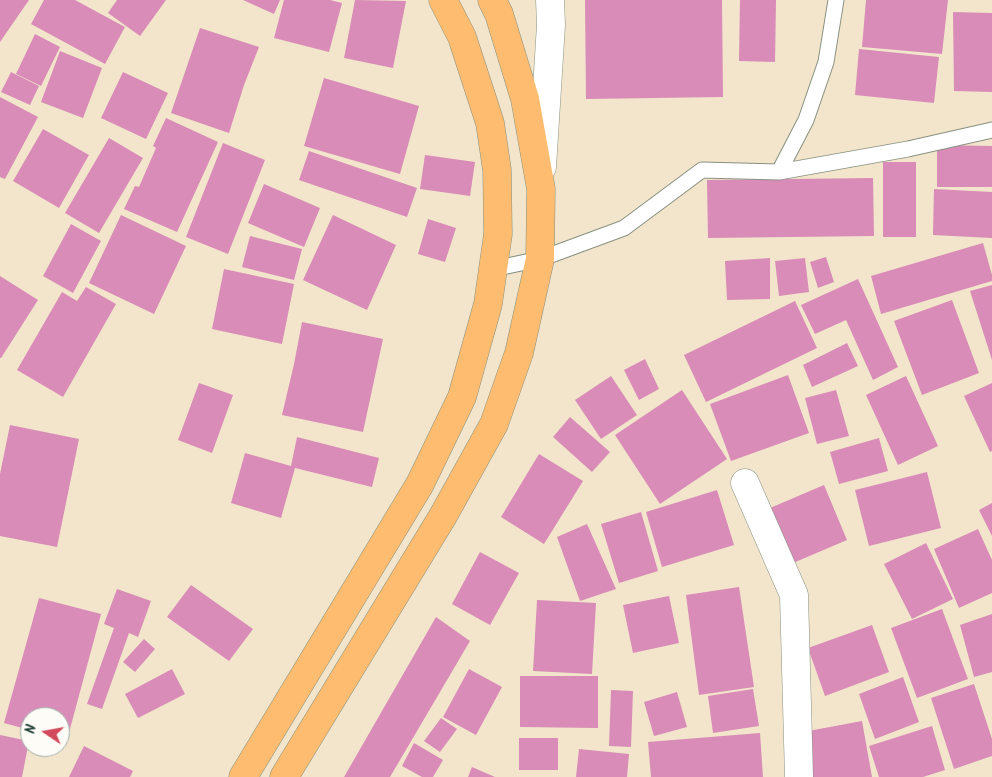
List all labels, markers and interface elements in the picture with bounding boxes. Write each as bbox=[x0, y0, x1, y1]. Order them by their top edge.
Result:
north arrow bbox=[20, 707, 70, 757]
text: N bbox=[20, 722, 43, 736]

